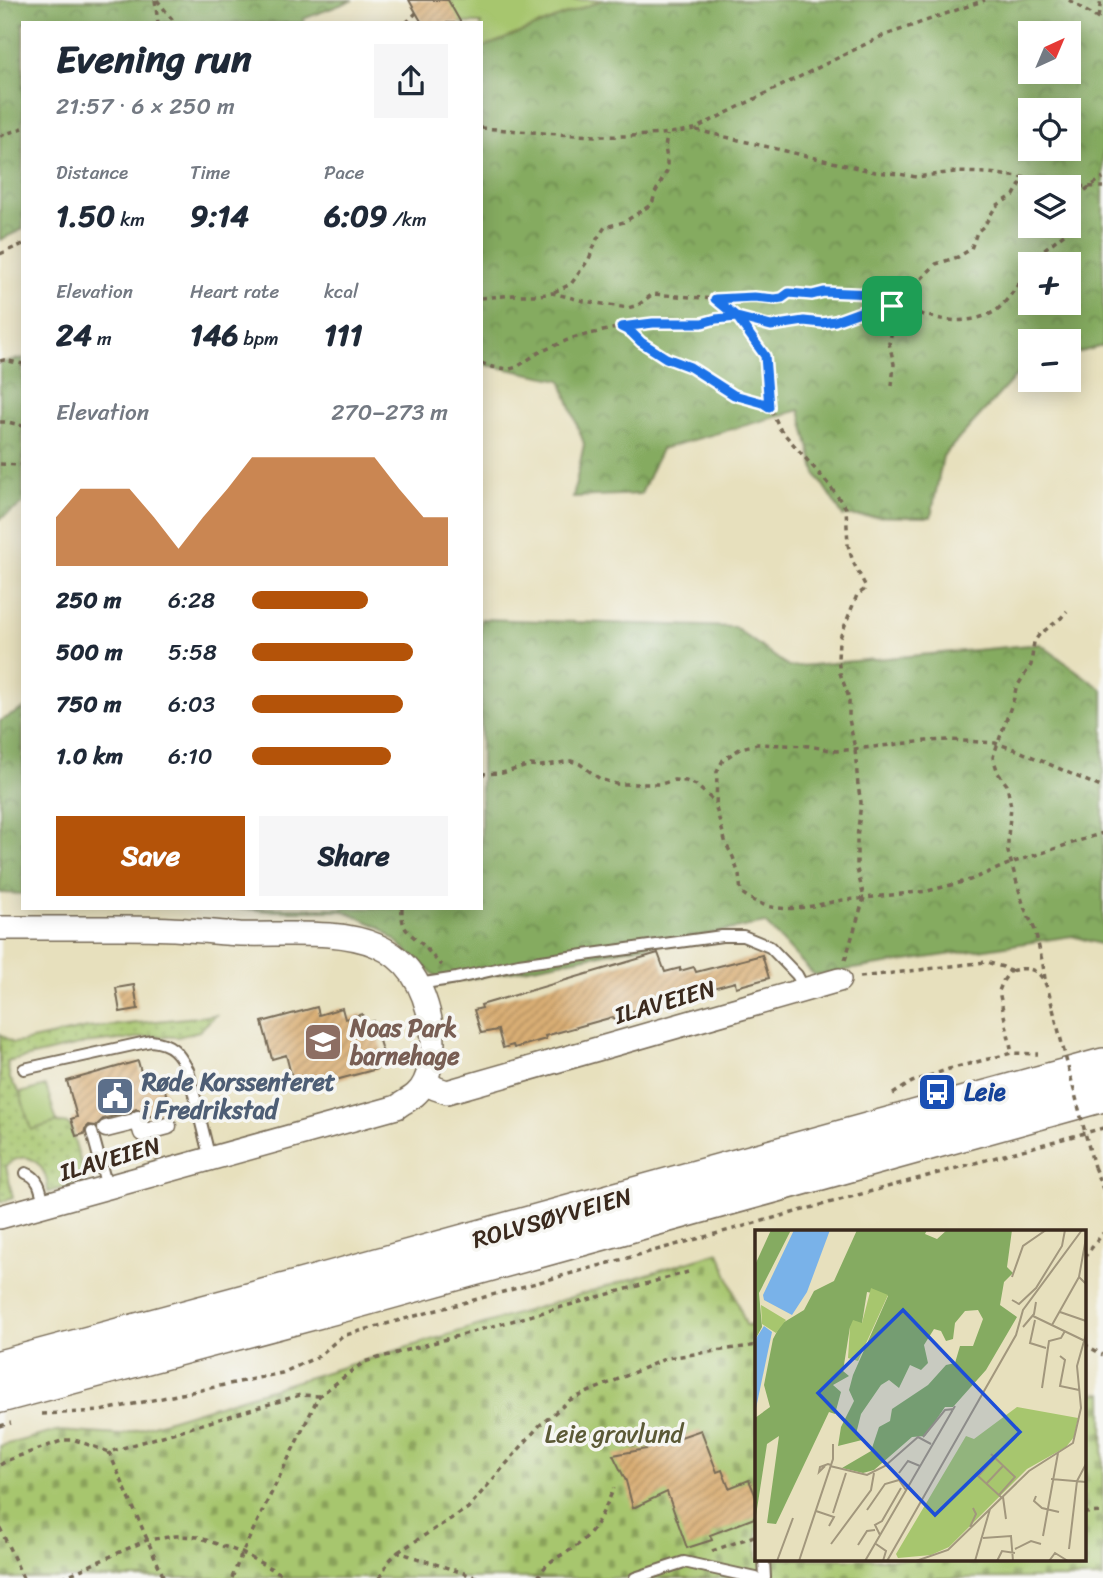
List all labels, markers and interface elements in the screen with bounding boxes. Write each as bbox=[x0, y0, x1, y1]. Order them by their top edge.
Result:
north arrow bbox=[1018, 21, 1082, 84]
map controls bbox=[1018, 21, 1081, 392]
text: Evening run bbox=[56, 26, 252, 93]
button: share bbox=[374, 44, 448, 118]
text: 21:57 · 6 × 250 m bbox=[56, 86, 235, 127]
button: locate bbox=[1018, 98, 1081, 161]
text: Distance bbox=[56, 156, 128, 189]
text: Time bbox=[190, 156, 230, 189]
text: Pace bbox=[324, 156, 364, 189]
button: layers bbox=[1018, 175, 1081, 238]
text: 1.50 bbox=[56, 189, 115, 243]
text: 9:14 bbox=[190, 189, 249, 243]
text: 6:09 bbox=[324, 189, 387, 243]
text: km bbox=[115, 203, 145, 236]
text: /km bbox=[387, 203, 427, 236]
button: + bbox=[1018, 252, 1081, 315]
text: Elevation bbox=[56, 275, 133, 308]
text: Heart rate bbox=[190, 275, 279, 308]
text: kcal bbox=[324, 275, 359, 308]
pin bbox=[862, 276, 922, 336]
icon: arrive bbox=[873, 287, 911, 325]
text: 24 bbox=[56, 308, 92, 362]
text: 146 bbox=[190, 308, 239, 362]
text: 111 bbox=[324, 308, 363, 362]
text: m bbox=[92, 322, 112, 355]
text: bpm bbox=[239, 322, 279, 355]
button: − bbox=[1018, 329, 1081, 392]
text: Elevation bbox=[56, 392, 149, 433]
text: 270–273 m bbox=[331, 392, 448, 433]
text: 250 m bbox=[56, 580, 122, 621]
text: 6:28 bbox=[168, 580, 215, 621]
text: 500 m bbox=[56, 632, 123, 673]
text: 5:58 bbox=[168, 632, 217, 673]
text: 750 m bbox=[56, 684, 121, 725]
text: 6:03 bbox=[168, 684, 215, 725]
text: 1.0 km bbox=[56, 736, 123, 777]
text: 6:10 bbox=[168, 736, 212, 777]
button: Save bbox=[56, 816, 245, 896]
button: Share bbox=[259, 816, 448, 896]
street label: ILAVEIEN bbox=[609, 968, 721, 1037]
place label: Noas Park barnehage bbox=[349, 1007, 460, 1077]
school or university icon: Noas Park barnehage bbox=[302, 1021, 344, 1063]
place label: Røde Korssenteret i Fredrikstad bbox=[141, 1061, 336, 1131]
bus stop icon: Leie bbox=[916, 1071, 958, 1113]
place label: Leie bbox=[964, 1071, 1006, 1113]
public building icon: Røde Korssenteret i Fredrikstad bbox=[94, 1075, 136, 1117]
street label: ILAVEIEN bbox=[54, 1125, 166, 1194]
street label: ROLVSØYVEIEN bbox=[467, 1175, 637, 1261]
inset map bbox=[755, 1230, 1086, 1560]
park label: Leie gravlund bbox=[545, 1413, 685, 1455]

